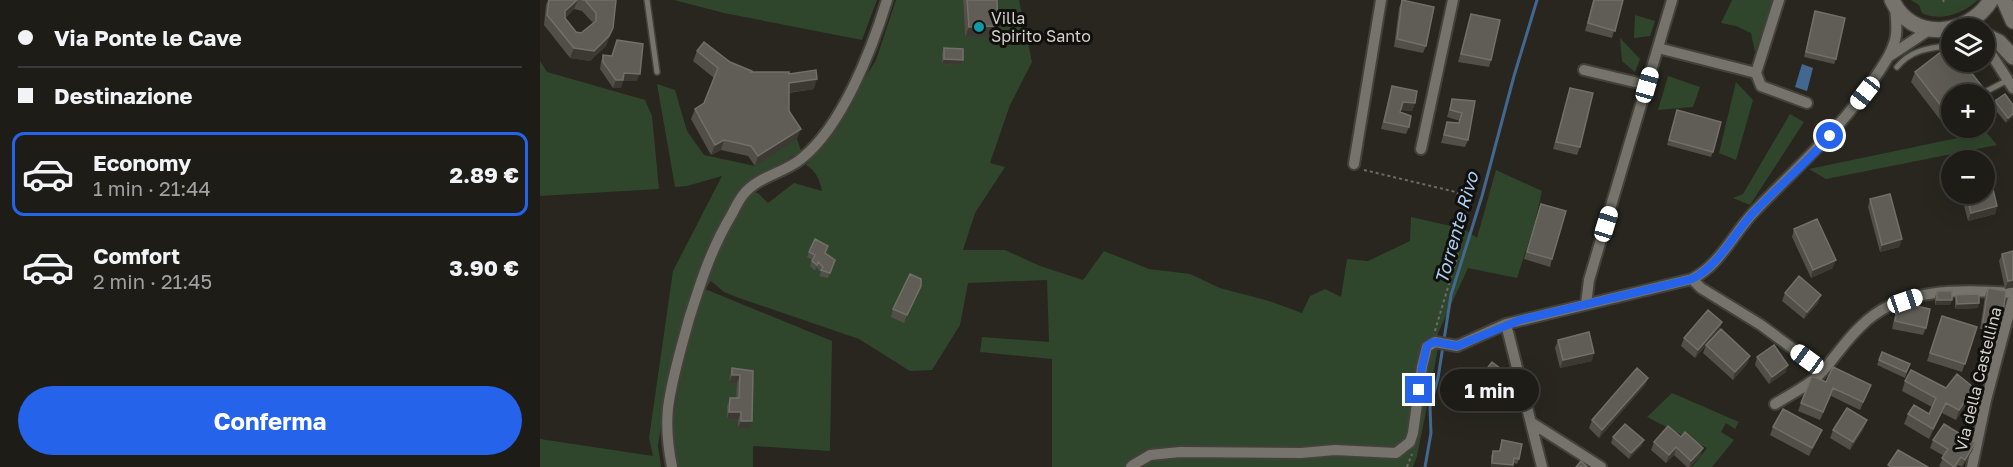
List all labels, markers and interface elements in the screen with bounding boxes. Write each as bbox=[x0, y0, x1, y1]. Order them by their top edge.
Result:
place label: Villa Spirito Santo bbox=[991, 8, 1091, 46]
map controls bbox=[1941, 18, 1995, 204]
button: layers bbox=[1941, 18, 1995, 72]
marker: Villa Spirito Santo bbox=[972, 20, 986, 34]
text: Via Ponte le Cave bbox=[54, 24, 242, 51]
car bbox=[1633, 65, 1661, 105]
car bbox=[1847, 73, 1883, 113]
text: Destinazione bbox=[54, 82, 193, 109]
button: + bbox=[1941, 84, 1995, 138]
route start bbox=[1816, 122, 1843, 149]
icon: car bbox=[21, 147, 75, 201]
text: Economy bbox=[93, 149, 191, 176]
button: − bbox=[1941, 150, 1995, 204]
text: 2.89 € bbox=[449, 161, 519, 188]
water label: Torrente Rivo bbox=[1430, 168, 1483, 286]
text: 1 min · 21:44 bbox=[93, 176, 211, 200]
car bbox=[1592, 204, 1620, 244]
icon: car bbox=[21, 240, 75, 294]
text: Comfort bbox=[93, 242, 180, 269]
text: 3.90 € bbox=[449, 254, 519, 281]
text: 2 min · 21:45 bbox=[93, 269, 212, 293]
car bbox=[1885, 287, 1925, 315]
street label: Via della Castellina bbox=[1950, 305, 2006, 453]
car bbox=[1787, 341, 1827, 377]
callout: 1 min bbox=[1440, 369, 1539, 411]
route end bbox=[1405, 376, 1432, 403]
text: 1 min bbox=[1464, 378, 1515, 402]
button: Conferma bbox=[18, 386, 522, 455]

